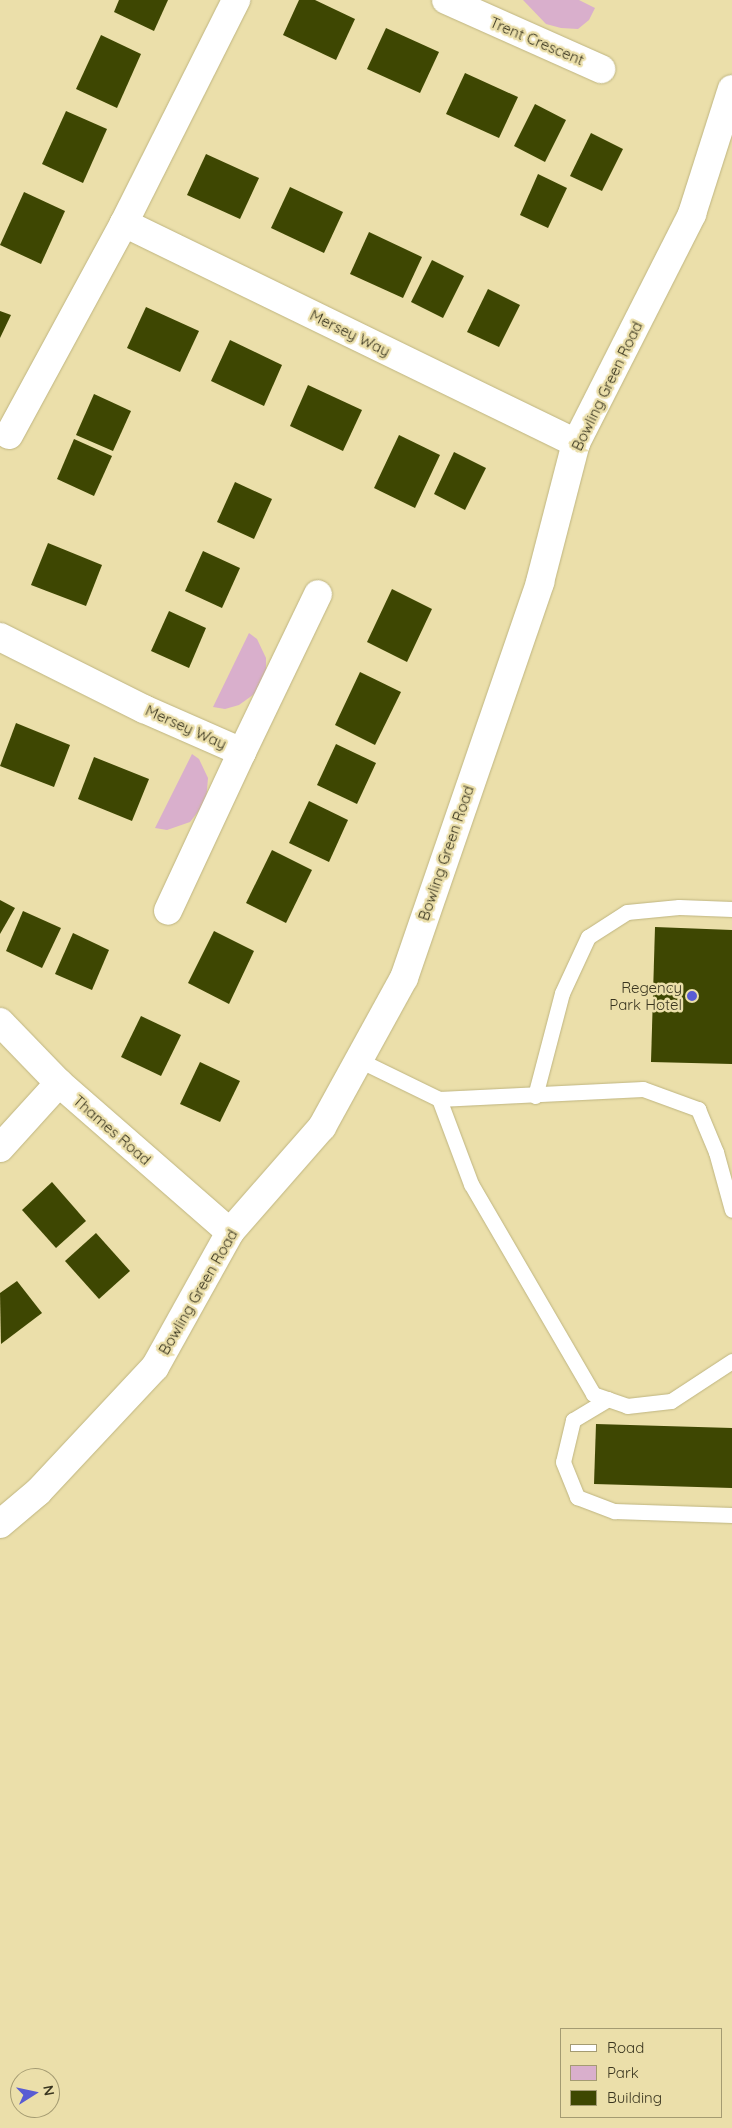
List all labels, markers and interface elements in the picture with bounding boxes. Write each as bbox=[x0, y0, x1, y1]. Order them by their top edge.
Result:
street label: Trent Crescent bbox=[487, 13, 587, 69]
street label: Mersey Way bbox=[307, 306, 393, 360]
street label: Bowling Green Road bbox=[568, 318, 646, 454]
street label: Mersey Way bbox=[143, 701, 229, 753]
street label: Bowling Green Road bbox=[414, 783, 478, 923]
place label: Regency Park Hotel bbox=[609, 978, 682, 1013]
marker: Regency Park Hotel bbox=[686, 990, 698, 1002]
street label: Thames Road bbox=[69, 1091, 155, 1169]
street label: Bowling Green Road bbox=[155, 1226, 241, 1358]
legend bbox=[560, 2028, 722, 2118]
text: Road bbox=[607, 2038, 644, 2057]
text: Park bbox=[607, 2063, 639, 2082]
north arrow bbox=[10, 2068, 60, 2118]
text: N bbox=[39, 2084, 59, 2097]
text: Building bbox=[607, 2088, 662, 2107]

